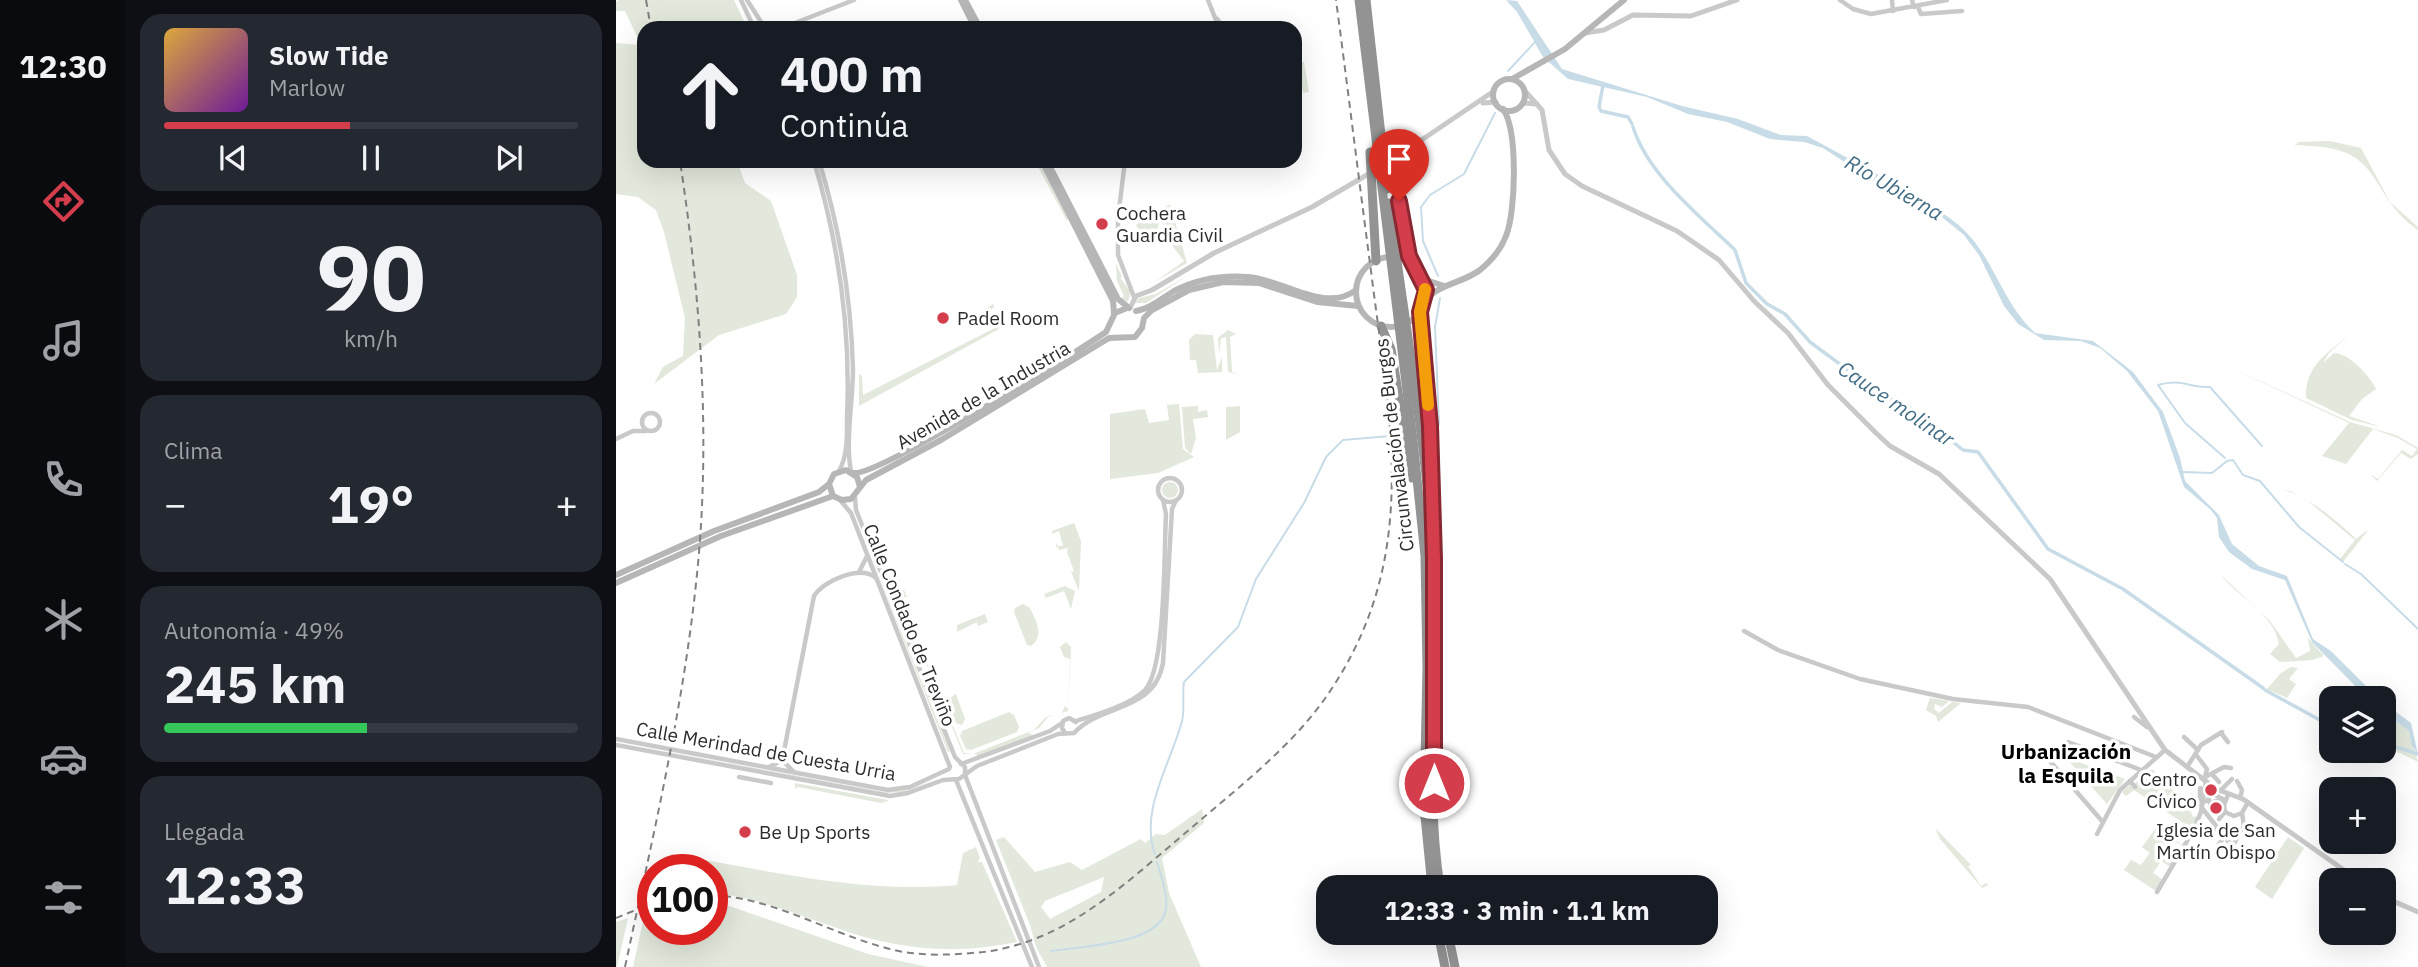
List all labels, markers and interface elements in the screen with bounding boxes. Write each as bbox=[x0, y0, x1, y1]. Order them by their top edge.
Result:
text: Slow Tide bbox=[269, 38, 389, 72]
text: 400 m bbox=[780, 42, 924, 105]
text: 12:30 bbox=[19, 45, 107, 87]
icon: ahead bbox=[665, 49, 756, 140]
text: Marlow bbox=[269, 72, 345, 102]
text: Continúa bbox=[780, 104, 909, 146]
pin bbox=[1369, 129, 1429, 201]
icon: previous bbox=[214, 139, 252, 177]
icon: pause bbox=[352, 139, 390, 177]
icon: next bbox=[490, 139, 528, 177]
icon: arrive bbox=[1380, 140, 1418, 178]
water label: Río Ubierna bbox=[1840, 148, 1949, 227]
icon: directions bbox=[39, 177, 88, 226]
place label: Cochera Guardia Civil bbox=[1116, 201, 1223, 247]
marker: Cochera Guardia Civil bbox=[1094, 216, 1110, 232]
text: 90 bbox=[316, 218, 426, 336]
place label: Padel Room bbox=[957, 306, 1059, 330]
marker: Padel Room bbox=[935, 310, 951, 326]
icon: music bbox=[39, 316, 88, 365]
text: km/h bbox=[344, 323, 398, 353]
street label: Avenida de la Industria bbox=[892, 336, 1074, 454]
street label: Circunvalación de Burgos bbox=[1369, 337, 1419, 553]
water label: Cauce molinar bbox=[1833, 354, 1961, 453]
text: Clima bbox=[164, 435, 223, 465]
icon: phone bbox=[39, 455, 88, 504]
text: 19° bbox=[328, 470, 414, 537]
text: − bbox=[164, 479, 187, 528]
text: + bbox=[555, 479, 578, 528]
street label: Calle Condado de Treviño bbox=[858, 520, 962, 730]
icon: climate bbox=[39, 595, 88, 644]
text: Autonomía · 49% bbox=[164, 615, 344, 645]
text: 245 km bbox=[164, 650, 346, 717]
map controls bbox=[2319, 686, 2396, 945]
button: layers bbox=[2319, 686, 2396, 763]
street label: Calle Merindad de Cuesta Urria bbox=[634, 716, 898, 786]
icon: car bbox=[39, 734, 88, 783]
district label: Urbanización la Esquila bbox=[2001, 737, 2131, 789]
position arrow bbox=[1397, 746, 1471, 820]
place label: Centro Cívico bbox=[2140, 767, 2197, 813]
button: + bbox=[2319, 777, 2396, 854]
marker: Centro Cívico bbox=[2203, 782, 2219, 798]
marker: Iglesia de San Martín Obispo bbox=[2208, 800, 2224, 816]
text: Llegada bbox=[164, 816, 244, 846]
place label: Iglesia de San Martín Obispo bbox=[2156, 818, 2276, 864]
place label: Be Up Sports bbox=[759, 820, 870, 844]
marker: Be Up Sports bbox=[737, 824, 753, 840]
text: 12:33 bbox=[164, 851, 306, 918]
speed limit sign: 100 bbox=[637, 854, 728, 945]
button: − bbox=[2319, 868, 2396, 945]
icon: filters bbox=[39, 873, 88, 922]
text: 12:33 · 3 min · 1.1 km bbox=[1384, 893, 1650, 927]

